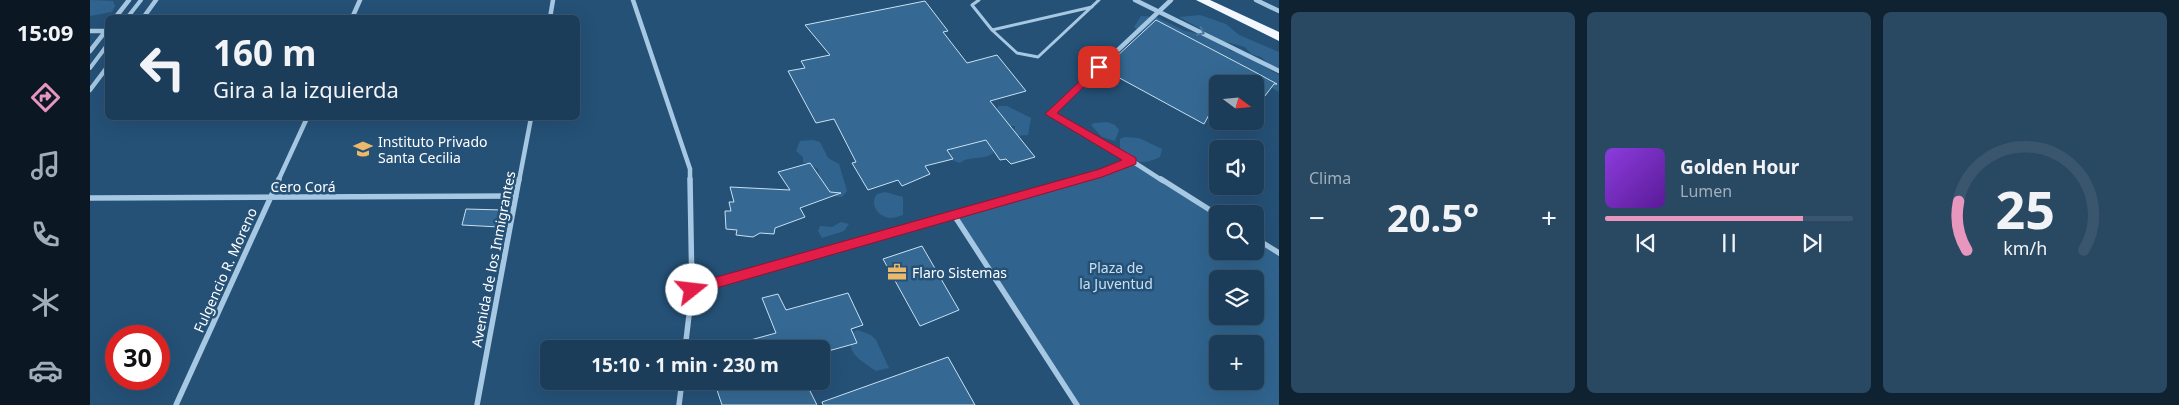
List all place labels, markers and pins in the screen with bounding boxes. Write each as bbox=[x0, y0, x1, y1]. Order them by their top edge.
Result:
pin bbox=[1078, 46, 1120, 88]
place label: Instituto Privado Santa Cecilia bbox=[378, 132, 488, 167]
school or university icon: Instituto Privado Santa Cecilia bbox=[352, 138, 374, 160]
office icon: Flaro Sistemas bbox=[886, 261, 908, 283]
place label: Flaro Sistemas bbox=[912, 263, 1007, 282]

